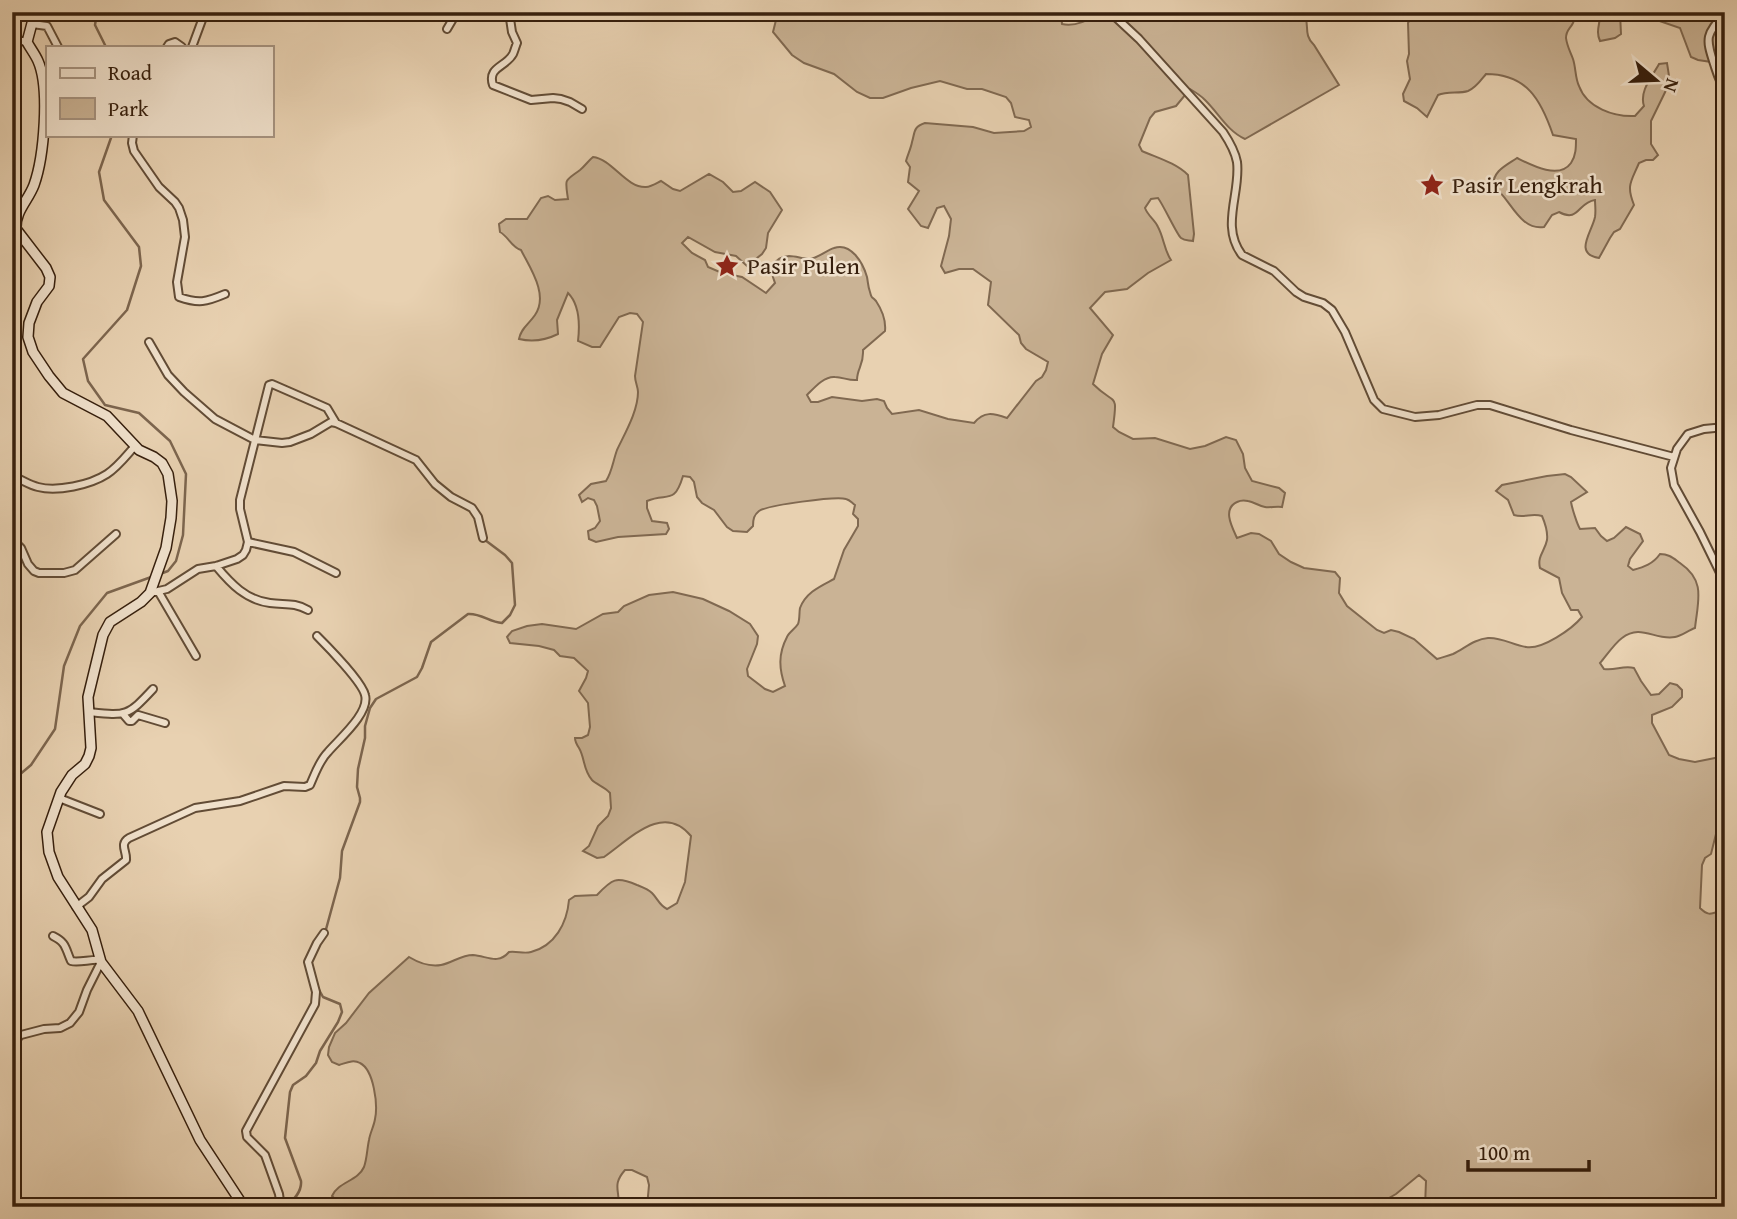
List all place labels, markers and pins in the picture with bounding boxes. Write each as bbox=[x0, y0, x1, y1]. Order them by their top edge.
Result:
place label: Pasir Lengkrah bbox=[1452, 167, 1603, 202]
place icon: Pasir Lengkrah bbox=[1418, 171, 1446, 199]
place label: Pasir Pulen bbox=[747, 248, 861, 283]
place icon: Pasir Pulen bbox=[713, 252, 741, 280]

